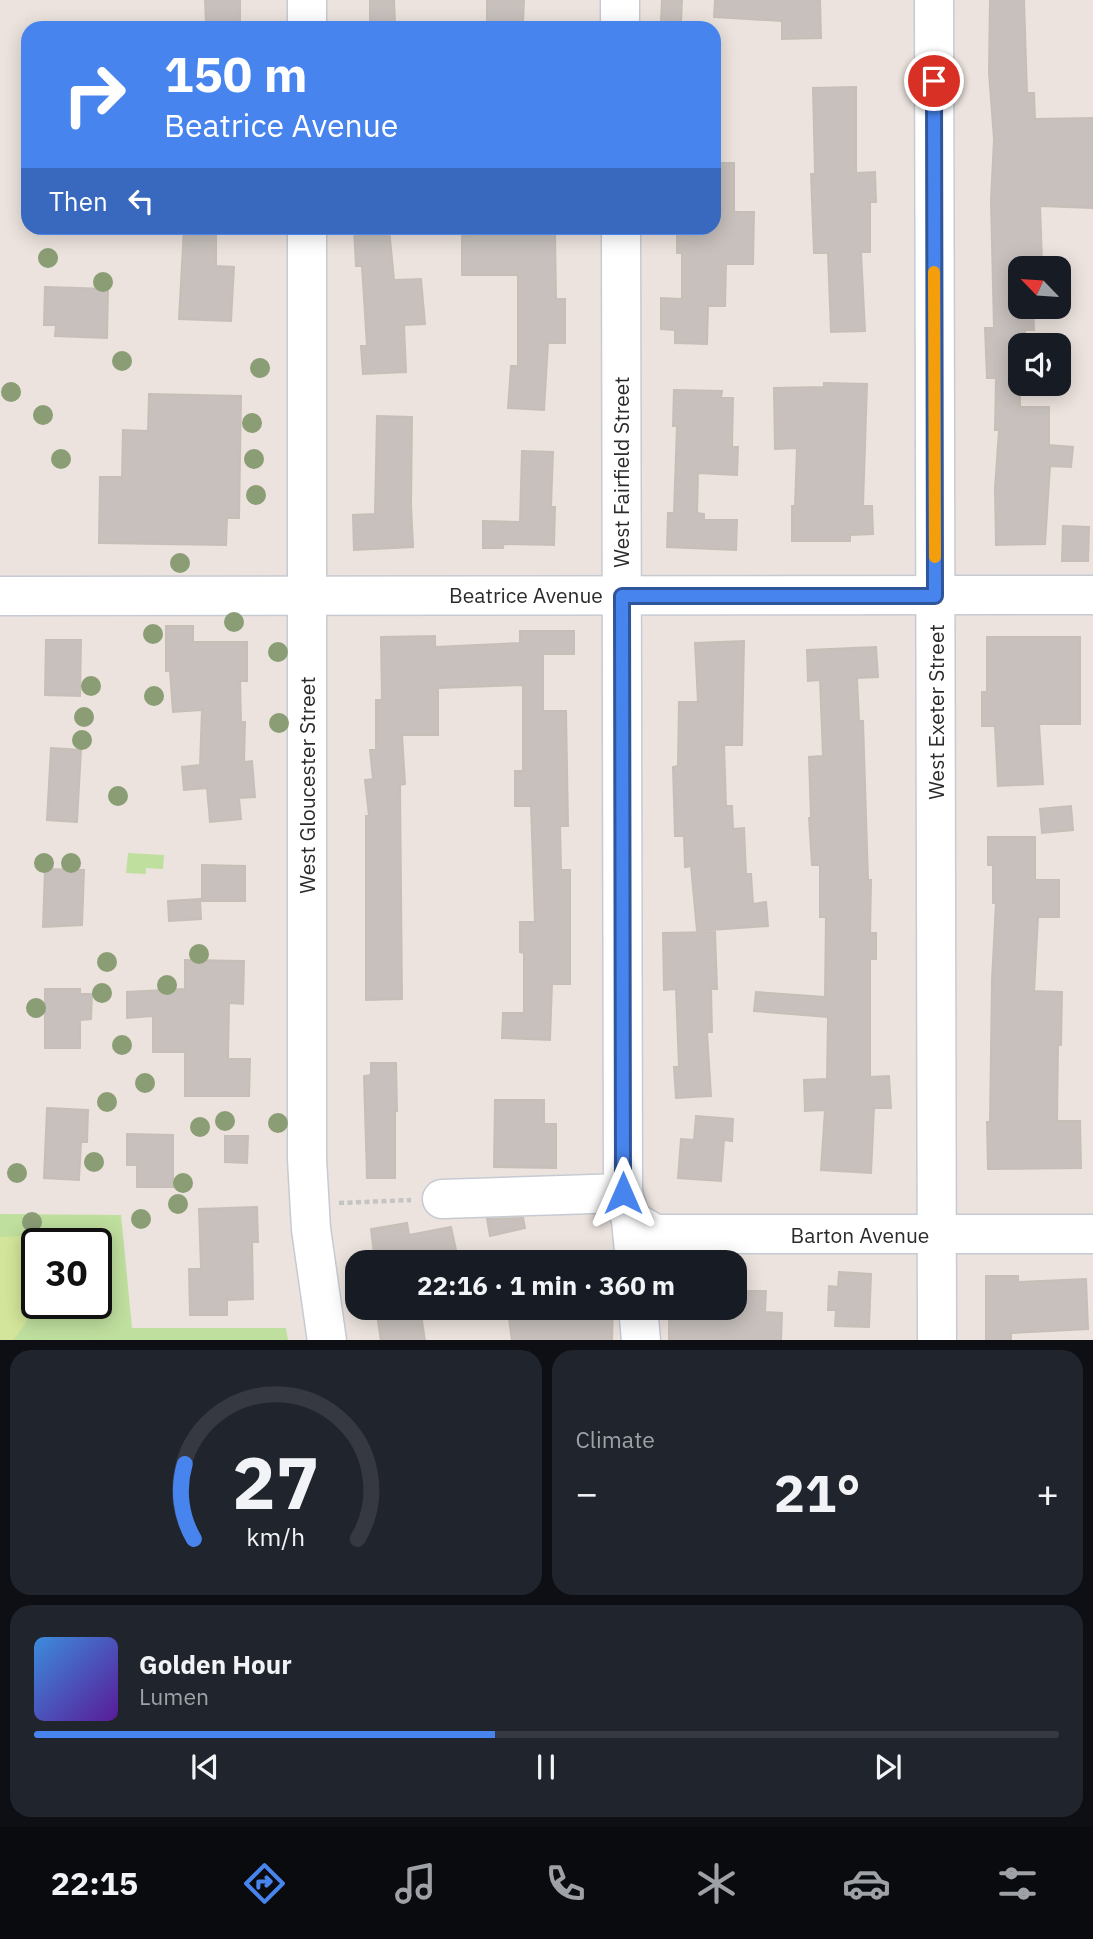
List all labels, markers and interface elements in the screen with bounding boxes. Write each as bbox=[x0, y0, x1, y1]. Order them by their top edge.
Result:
text: 150 m bbox=[164, 42, 308, 105]
icon: right bbox=[49, 49, 140, 140]
pin bbox=[904, 51, 964, 111]
icon: arrive bbox=[915, 62, 953, 100]
text: Beatrice Avenue bbox=[164, 104, 398, 146]
icon: left bbox=[122, 182, 160, 220]
text: Then bbox=[49, 184, 108, 218]
north arrow bbox=[1008, 256, 1071, 318]
map controls bbox=[1008, 256, 1071, 396]
button: sound bbox=[1008, 333, 1071, 396]
street label: West Fairfield Street bbox=[607, 376, 635, 568]
street label: Beatrice Avenue bbox=[449, 581, 603, 609]
street label: West Exeter Street bbox=[922, 624, 950, 800]
street label: West Gloucester Street bbox=[293, 676, 321, 894]
position arrow bbox=[586, 1156, 660, 1230]
street label: Barton Avenue bbox=[791, 1221, 929, 1249]
speed limit sign: 30 bbox=[21, 1228, 112, 1319]
text: 22:16 · 1 min · 360 m bbox=[417, 1268, 675, 1302]
text: Climate bbox=[576, 1424, 655, 1454]
text: 27 bbox=[232, 1434, 319, 1529]
text: 21° bbox=[774, 1459, 861, 1526]
text: − bbox=[576, 1468, 598, 1517]
text: + bbox=[1036, 1468, 1059, 1517]
text: km/h bbox=[246, 1519, 305, 1552]
text: Golden Hour bbox=[139, 1647, 292, 1681]
text: Lumen bbox=[139, 1681, 209, 1711]
icon: previous bbox=[186, 1748, 224, 1786]
icon: pause bbox=[527, 1748, 565, 1786]
icon: next bbox=[869, 1748, 907, 1786]
icon: directions bbox=[240, 1859, 289, 1908]
icon: music bbox=[391, 1859, 440, 1908]
icon: phone bbox=[541, 1859, 590, 1908]
icon: climate bbox=[692, 1859, 741, 1908]
icon: car bbox=[842, 1859, 891, 1908]
icon: filters bbox=[993, 1859, 1042, 1908]
text: 22:15 bbox=[51, 1862, 138, 1904]

